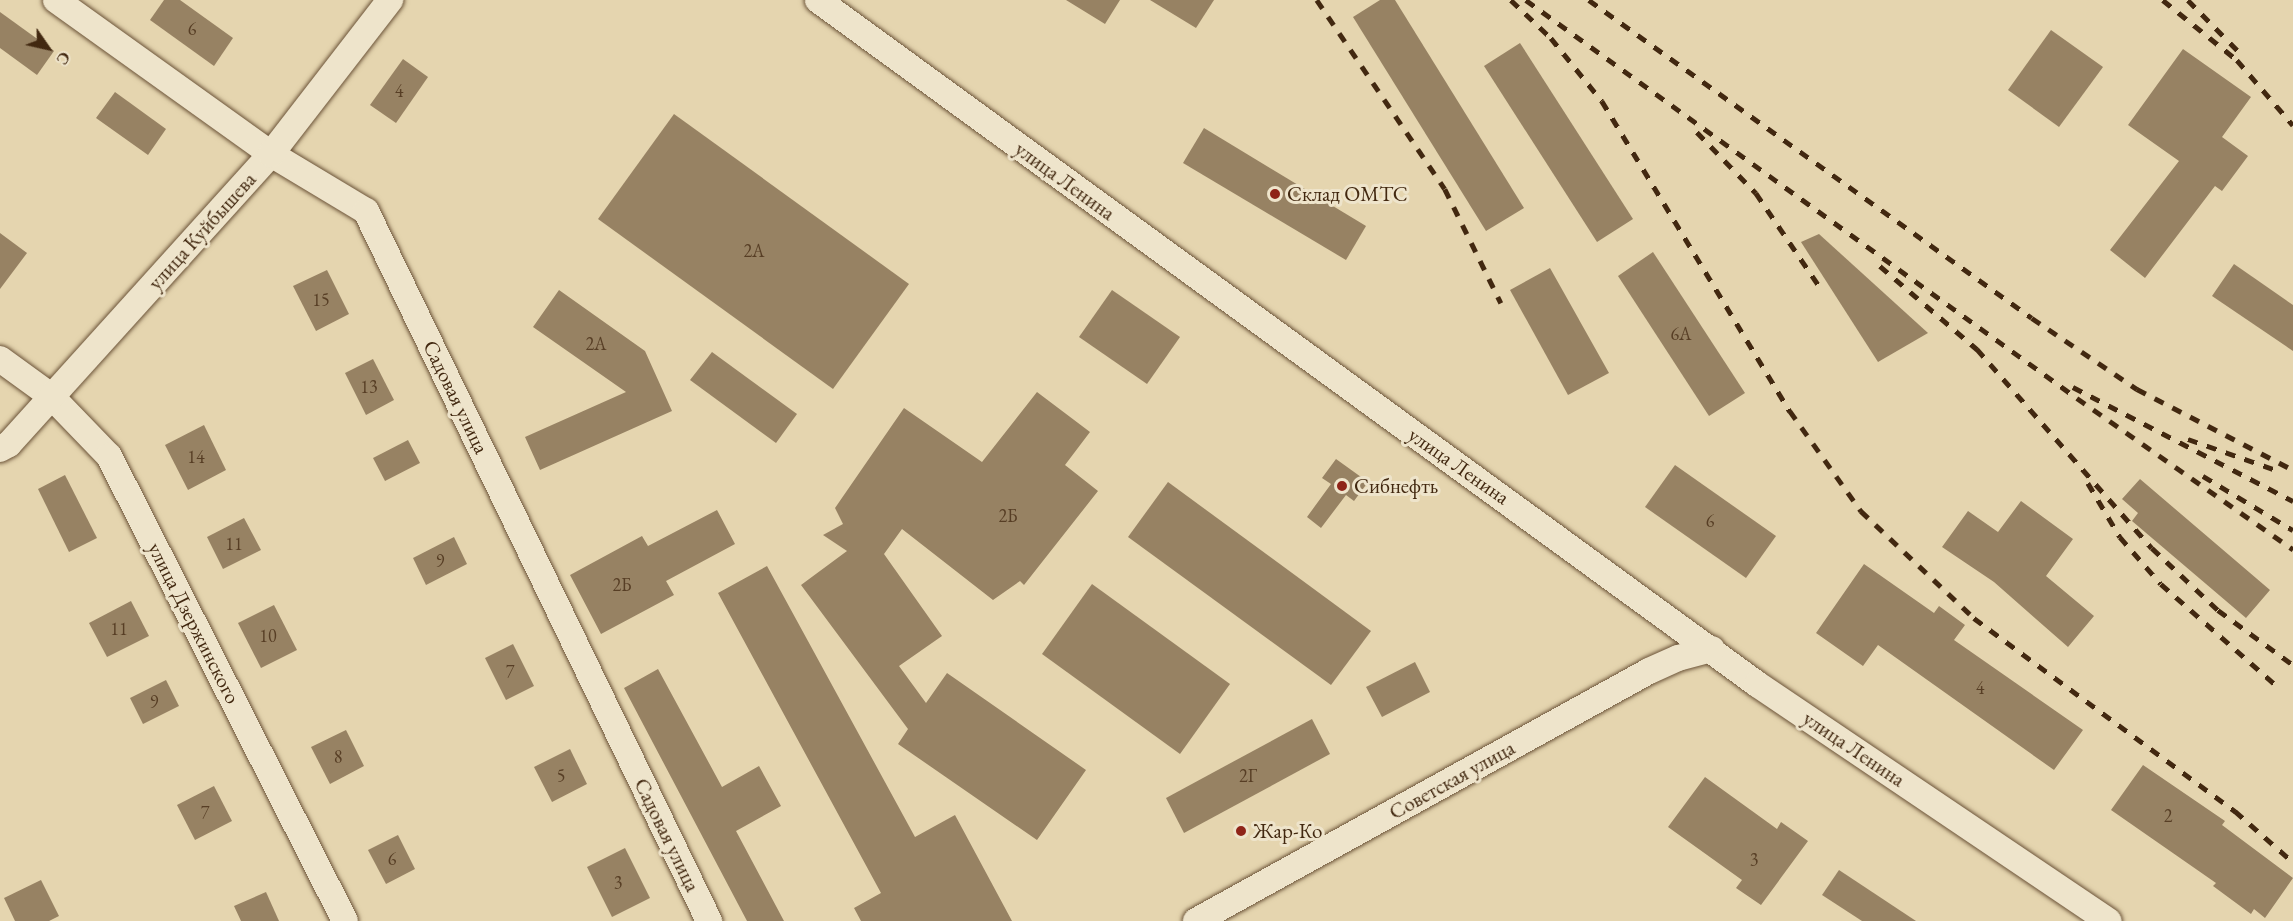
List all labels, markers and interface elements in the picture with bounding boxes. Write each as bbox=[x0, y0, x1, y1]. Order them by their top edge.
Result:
north arrow bbox=[18, 18, 78, 78]
house number: 6 bbox=[188, 18, 196, 40]
text: С bbox=[51, 48, 75, 69]
house number: 4 bbox=[395, 80, 403, 102]
street label: улица Ленина bbox=[1010, 136, 1120, 226]
street label: улица Куйбышева bbox=[143, 167, 261, 295]
place label: Склад ОМТС bbox=[1287, 181, 1408, 207]
marker: Склад ОМТС bbox=[1268, 187, 1282, 201]
house number: 2А bbox=[743, 240, 765, 262]
house number: 15 bbox=[312, 289, 330, 311]
house number: 6А bbox=[1670, 323, 1692, 345]
house number: 2А bbox=[585, 333, 607, 355]
street label: Садовая улица bbox=[418, 336, 494, 458]
house number: 13 bbox=[360, 376, 378, 398]
street label: улица Ленина bbox=[1404, 422, 1514, 510]
house number: 14 bbox=[187, 446, 205, 468]
place label: Сибнефть bbox=[1354, 473, 1438, 499]
marker: Сибнефть bbox=[1335, 479, 1349, 493]
house number: 2Б bbox=[998, 505, 1018, 527]
house number: 6 bbox=[1706, 510, 1714, 532]
house number: 11 bbox=[225, 533, 243, 555]
street label: улица Дзержинского bbox=[142, 538, 246, 708]
house number: 9 bbox=[436, 550, 444, 572]
house number: 2Б bbox=[612, 574, 632, 596]
house number: 11 bbox=[110, 618, 128, 640]
house number: 10 bbox=[259, 625, 277, 647]
house number: 7 bbox=[506, 661, 514, 683]
house number: 4 bbox=[1976, 677, 1984, 699]
house number: 9 bbox=[150, 691, 158, 713]
street label: улица Ленина bbox=[1798, 706, 1910, 792]
street label: Советская улица bbox=[1385, 735, 1519, 825]
house number: 8 bbox=[334, 746, 342, 768]
house number: 5 bbox=[557, 765, 565, 787]
house number: 2Г bbox=[1239, 765, 1257, 787]
street label: Садовая улица bbox=[629, 774, 705, 896]
house number: 7 bbox=[201, 802, 209, 824]
house number: 2 bbox=[2164, 805, 2172, 827]
place label: Жар-Ко bbox=[1253, 818, 1323, 844]
marker: Жар-Ко bbox=[1234, 824, 1248, 838]
house number: 6 bbox=[388, 848, 396, 870]
house number: 3 bbox=[1750, 849, 1758, 871]
house number: 3 bbox=[614, 872, 622, 894]

